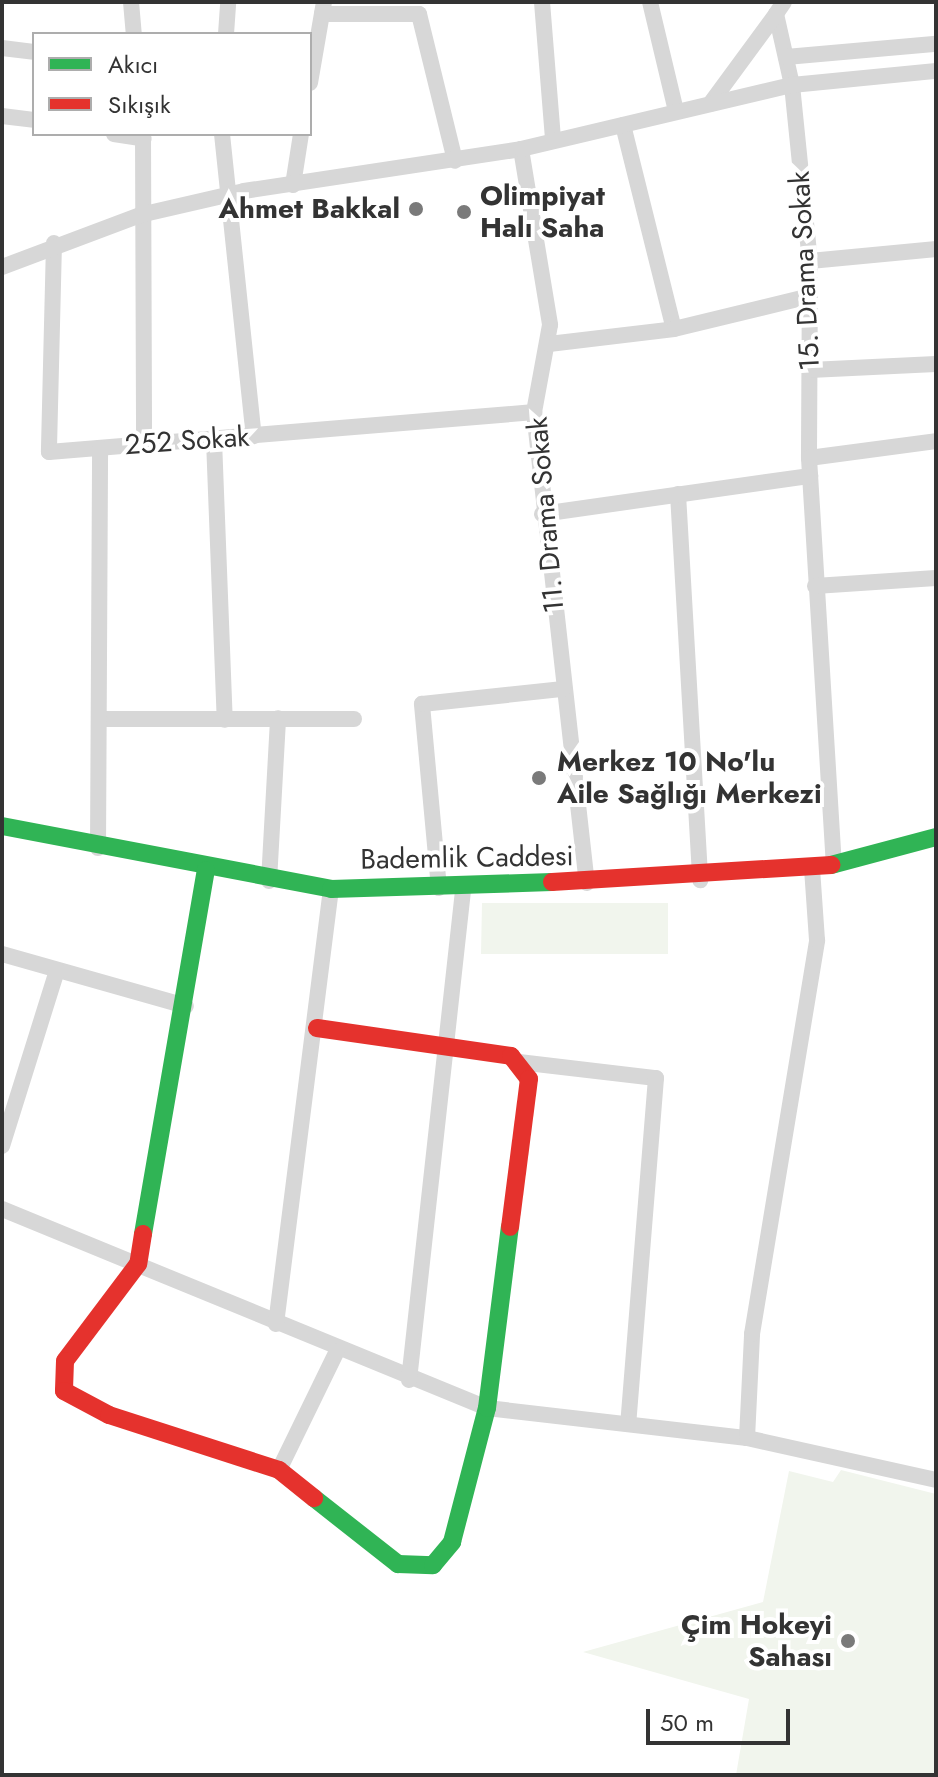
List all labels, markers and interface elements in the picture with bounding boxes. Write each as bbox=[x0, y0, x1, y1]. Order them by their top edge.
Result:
legend bbox=[32, 32, 312, 136]
text: Akıcı bbox=[108, 47, 158, 82]
text: Sıkışık bbox=[108, 87, 171, 122]
street label: 15. Drama Sokak bbox=[783, 170, 827, 372]
place label: Olimpiyat Halı Saha bbox=[480, 179, 605, 245]
place label: Ahmet Bakkal bbox=[219, 192, 400, 226]
marker: Ahmet Bakkal bbox=[407, 200, 425, 218]
marker: Olimpiyat Halı Saha bbox=[455, 203, 473, 221]
street label: 11. Drama Sokak bbox=[521, 416, 571, 614]
street label: 252 Sokak bbox=[124, 420, 250, 462]
place label: Merkez 10 No'lu Aile Sağlığı Merkezi bbox=[557, 745, 822, 811]
marker: Merkez 10 No'lu Aile Sağlığı Merkezi bbox=[528, 767, 550, 789]
street label: Bademlik Caddesi bbox=[360, 839, 574, 877]
place label: Çim Hokeyi Sahası bbox=[681, 1608, 832, 1674]
marker: Çim Hokeyi Sahası bbox=[839, 1632, 857, 1650]
scale bar bbox=[650, 1693, 794, 1743]
text: 50 m bbox=[660, 1705, 714, 1740]

